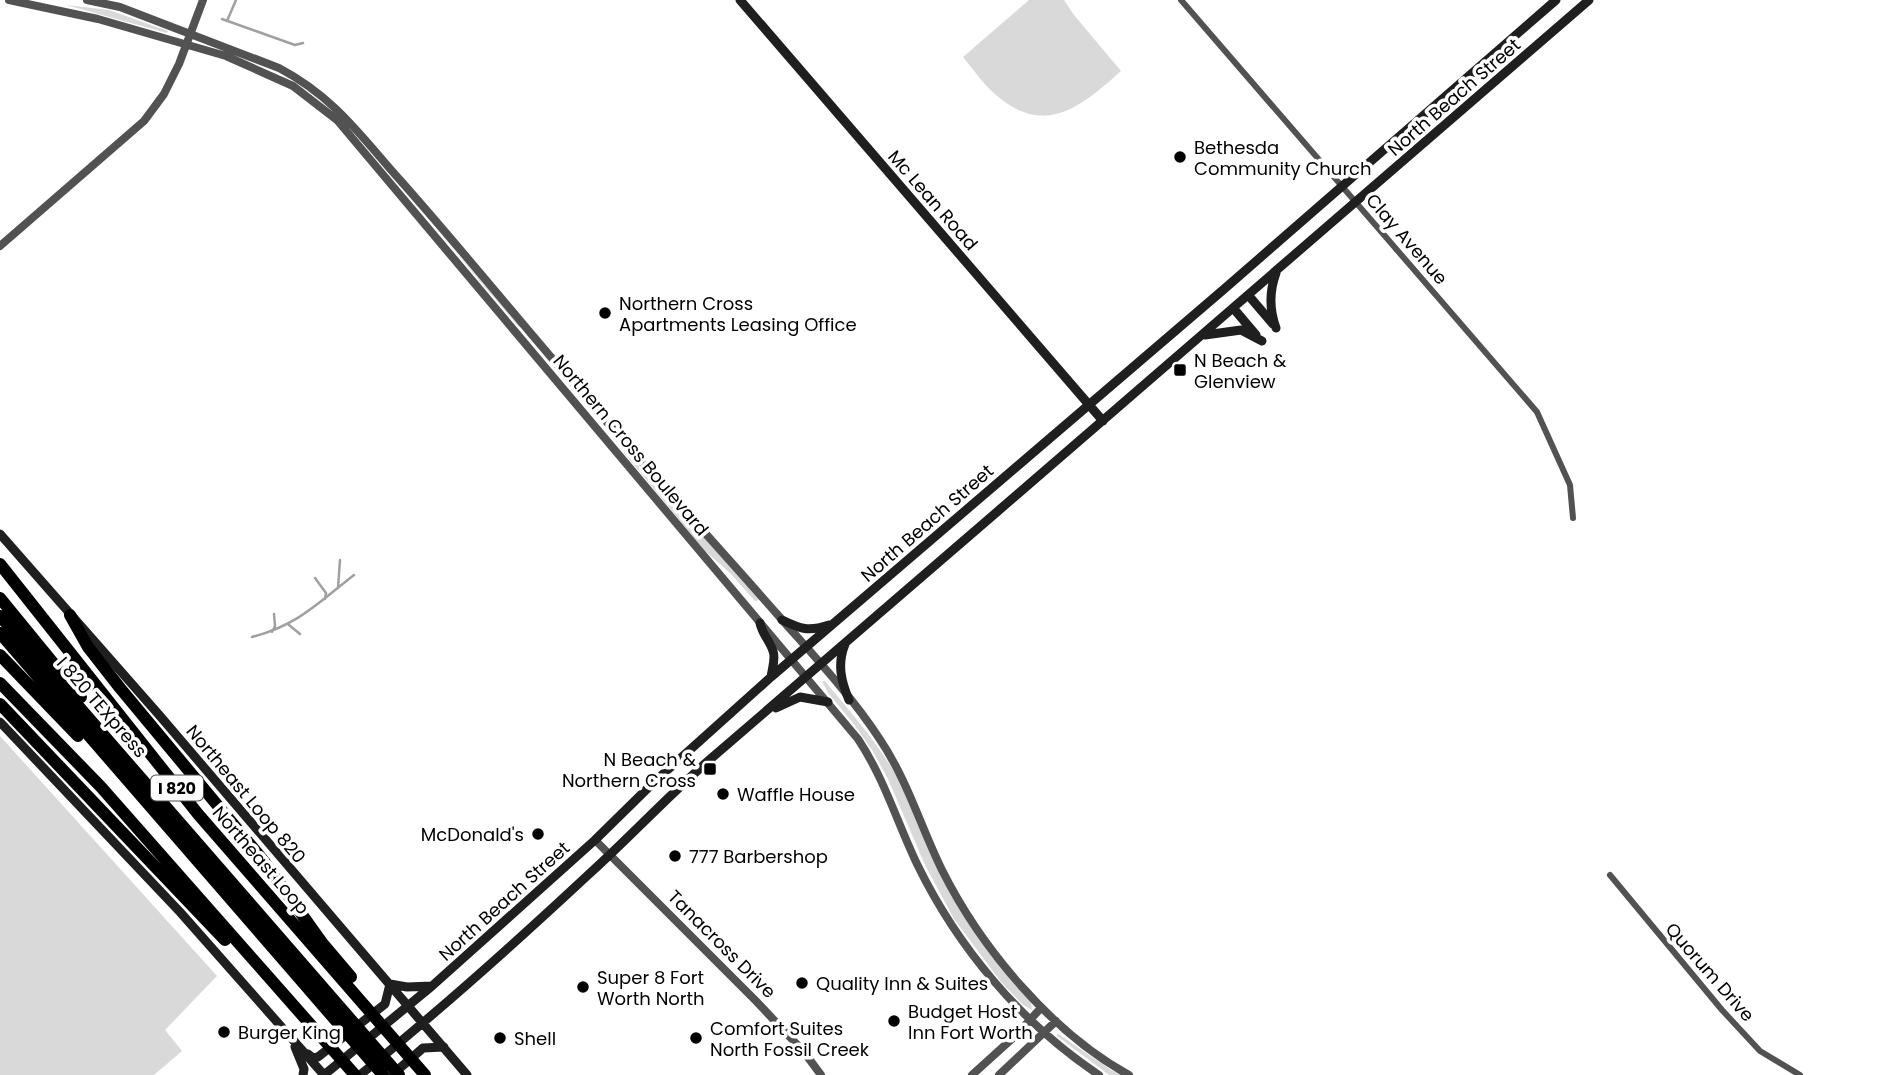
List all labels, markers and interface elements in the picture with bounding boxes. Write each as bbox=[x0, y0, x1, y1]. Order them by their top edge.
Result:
street label: North Beach Street bbox=[1382, 32, 1526, 162]
place label: Bethesda Community Church bbox=[1194, 135, 1372, 181]
street label: Mc Lean Road bbox=[882, 144, 984, 256]
marker: Bethesda Community Church bbox=[1172, 149, 1188, 165]
street label: Clay Avenue bbox=[1360, 188, 1454, 290]
place label: Northern Cross Apartments Leasing Office bbox=[619, 291, 857, 337]
marker: Northern Cross Apartments Leasing Office bbox=[597, 305, 613, 321]
place label: N Beach & Glenview bbox=[1194, 348, 1287, 394]
street label: Northern Cross Boulevard bbox=[548, 349, 714, 541]
marker: N Beach & Glenview bbox=[1172, 362, 1188, 378]
street label: North Beach Street bbox=[855, 458, 999, 588]
street label: I 820 TEXpress bbox=[51, 651, 153, 763]
street label: Northeast Loop 820 bbox=[182, 720, 310, 868]
place label: N Beach & Northern Cross bbox=[562, 747, 697, 793]
marker: N Beach & Northern Cross bbox=[702, 761, 718, 777]
road number: I 820 bbox=[151, 776, 203, 800]
place label: Waffle House bbox=[737, 782, 855, 807]
marker: Waffle House bbox=[715, 786, 731, 802]
street label: Northeast Loop bbox=[208, 802, 314, 918]
place label: McDonald's bbox=[421, 822, 524, 847]
marker: McDonald's bbox=[530, 826, 546, 842]
street label: North Beach Street bbox=[433, 835, 575, 967]
place label: 777 Barbershop bbox=[689, 844, 828, 869]
marker: 777 Barbershop bbox=[667, 848, 683, 864]
street label: Tanacross Drive bbox=[662, 884, 782, 1004]
street label: Quorum Drive bbox=[1660, 917, 1760, 1027]
place label: Super 8 Fort Worth North bbox=[597, 965, 705, 1011]
place label: Quality Inn & Suites bbox=[816, 971, 988, 996]
marker: Quality Inn & Suites bbox=[794, 975, 810, 991]
marker: Super 8 Fort Worth North bbox=[575, 979, 591, 995]
place label: Budget Host Inn Fort Worth bbox=[908, 999, 1033, 1045]
marker: Budget Host Inn Fort Worth bbox=[886, 1013, 902, 1029]
place label: Comfort Suites North Fossil Creek bbox=[710, 1016, 870, 1062]
place label: Burger King bbox=[238, 1020, 341, 1045]
marker: Burger King bbox=[216, 1024, 232, 1040]
place label: Shell bbox=[514, 1026, 556, 1051]
marker: Shell bbox=[492, 1030, 508, 1046]
marker: Comfort Suites North Fossil Creek bbox=[688, 1030, 704, 1046]

